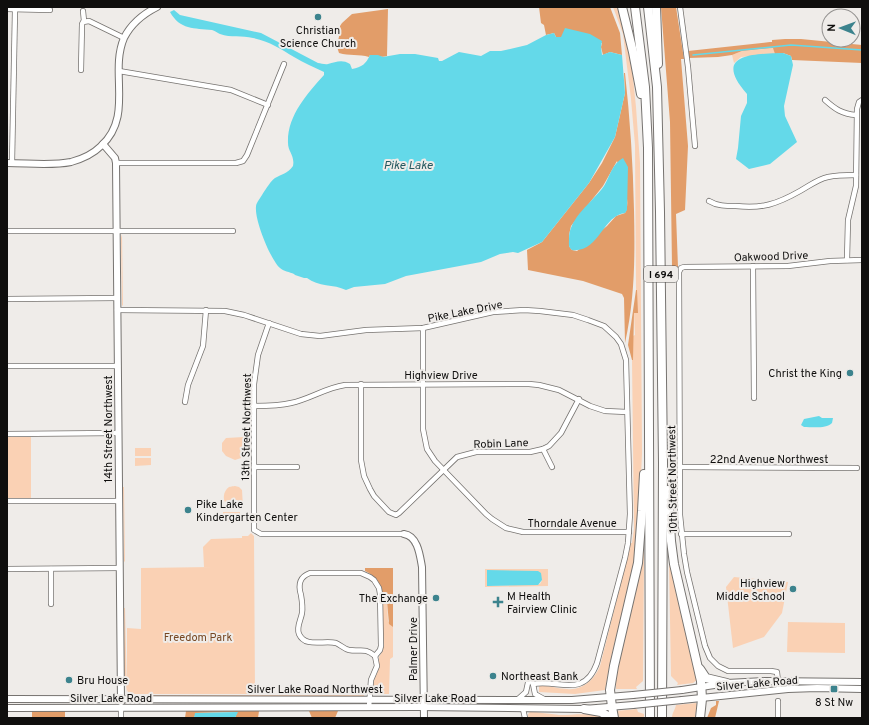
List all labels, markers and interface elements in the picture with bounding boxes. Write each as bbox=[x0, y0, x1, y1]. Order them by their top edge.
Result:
north arrow bbox=[821, 8, 861, 48]
marker: Christian Science Church bbox=[313, 12, 323, 22]
place label: Christian Science Church bbox=[280, 24, 356, 51]
text: N bbox=[825, 24, 839, 32]
water label: Pike Lake bbox=[383, 158, 433, 174]
street label: Oakwood Drive bbox=[734, 249, 809, 265]
road number: I 694 bbox=[644, 266, 678, 282]
street label: Pike Lake Drive bbox=[427, 298, 504, 326]
place label: Christ the King bbox=[768, 367, 842, 381]
marker: Christ the King bbox=[845, 368, 855, 378]
street label: Highview Drive bbox=[404, 369, 478, 383]
street label: 13th Street Northwest bbox=[239, 373, 255, 481]
street label: 14th Street Northwest bbox=[102, 375, 116, 483]
street label: 10th Street Northwest bbox=[665, 425, 681, 533]
street label: Robin Lane bbox=[473, 436, 529, 452]
street label: 22nd Avenue Northwest bbox=[710, 453, 828, 467]
place label: Pike Lake Kindergarten Center bbox=[196, 498, 298, 525]
marker: Pike Lake Kindergarten Center bbox=[183, 505, 193, 515]
street label: Thorndale Avenue bbox=[527, 517, 617, 531]
place label: Highview Middle School bbox=[716, 577, 785, 604]
marker: Highview Middle School bbox=[788, 584, 798, 594]
place label: M Health Fairview Clinic bbox=[507, 590, 577, 617]
place label: The Exchange bbox=[359, 592, 428, 606]
marker: The Exchange bbox=[431, 593, 441, 603]
marker: M Health Fairview Clinic bbox=[492, 596, 504, 608]
street label: Palmer Drive bbox=[407, 617, 421, 681]
park label: Freedom Park bbox=[164, 631, 232, 645]
place label: Northeast Bank bbox=[501, 670, 579, 684]
marker: Northeast Bank bbox=[488, 671, 498, 681]
street label: Silver Lake Road bbox=[716, 673, 799, 695]
place label: Bru House bbox=[77, 674, 128, 688]
marker: Bru House bbox=[64, 675, 74, 685]
street label: Silver Lake Road Northwest bbox=[247, 683, 383, 697]
marker: 8 St Nw bbox=[829, 684, 839, 694]
street label: Silver Lake Road bbox=[70, 692, 152, 706]
street label: Silver Lake Road bbox=[394, 692, 476, 706]
place label: 8 St Nw bbox=[815, 696, 853, 710]

